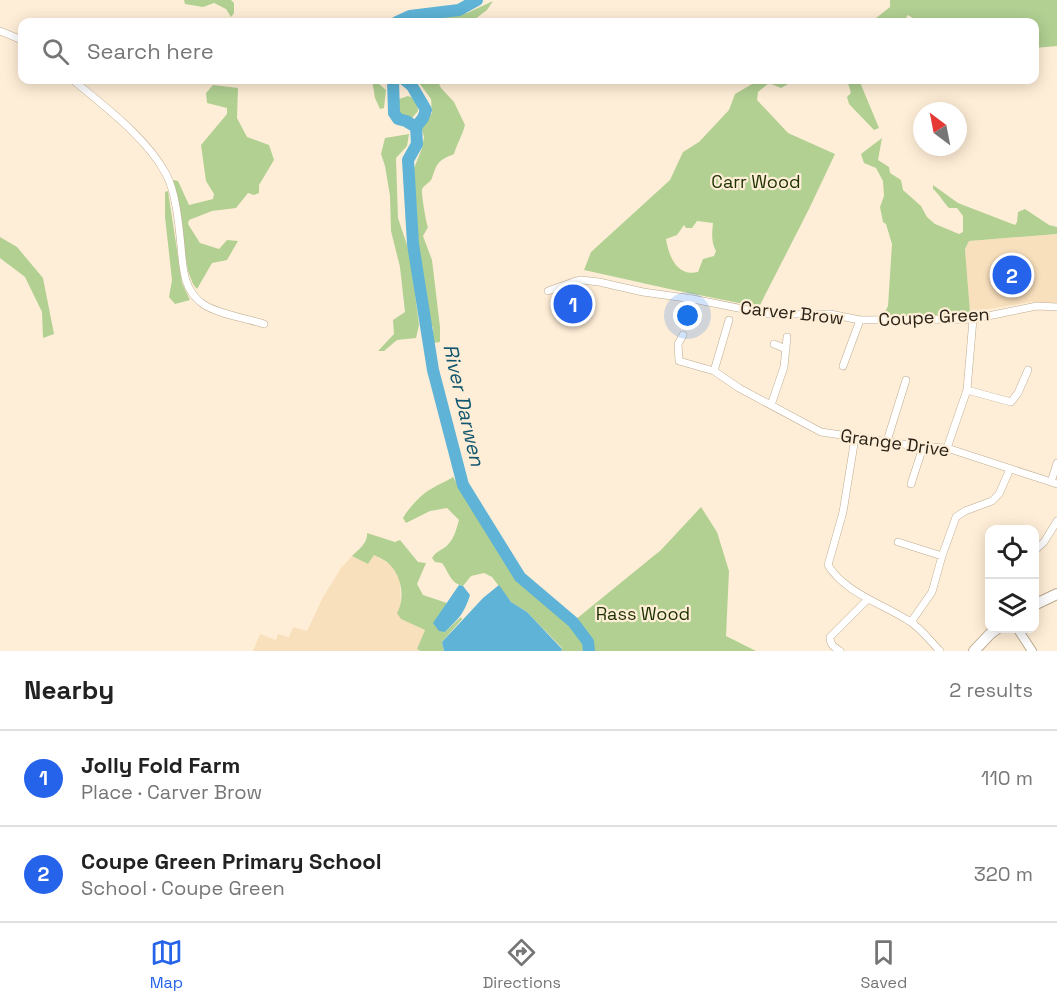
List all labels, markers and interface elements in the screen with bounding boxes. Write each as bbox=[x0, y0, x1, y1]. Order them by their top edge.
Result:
search box bbox=[18, 18, 1039, 84]
icon: search bbox=[39, 35, 72, 68]
text: Search here bbox=[87, 37, 214, 65]
north arrow bbox=[913, 102, 967, 156]
park label: Carr Wood bbox=[711, 170, 801, 193]
pin: 2 bbox=[992, 252, 1032, 298]
pin: 1 bbox=[554, 282, 592, 326]
street label: Carver Brow bbox=[739, 296, 845, 329]
your location bbox=[673, 301, 702, 330]
street label: Coupe Green bbox=[878, 302, 990, 331]
water label: River Darwen bbox=[437, 341, 491, 469]
street label: Grange Drive bbox=[839, 423, 951, 462]
map controls bbox=[985, 525, 1039, 633]
button: locate bbox=[985, 525, 1039, 579]
button: layers bbox=[985, 579, 1039, 633]
park label: Rass Wood bbox=[596, 602, 690, 625]
text: Nearby bbox=[24, 673, 114, 707]
text: 2 results bbox=[949, 677, 1033, 703]
text: Jolly Fold Farm bbox=[81, 751, 240, 779]
text: 1 bbox=[39, 765, 48, 791]
text: 110 m bbox=[981, 765, 1033, 791]
text: Place · Carver Brow bbox=[81, 779, 262, 805]
text: Coupe Green Primary School bbox=[81, 847, 382, 875]
text: 2 bbox=[38, 861, 49, 887]
text: 320 m bbox=[974, 861, 1033, 887]
text: School · Coupe Green bbox=[81, 875, 285, 901]
tab: Map bbox=[150, 936, 183, 993]
tab: Directions bbox=[483, 936, 561, 993]
tab: Saved bbox=[861, 936, 907, 993]

